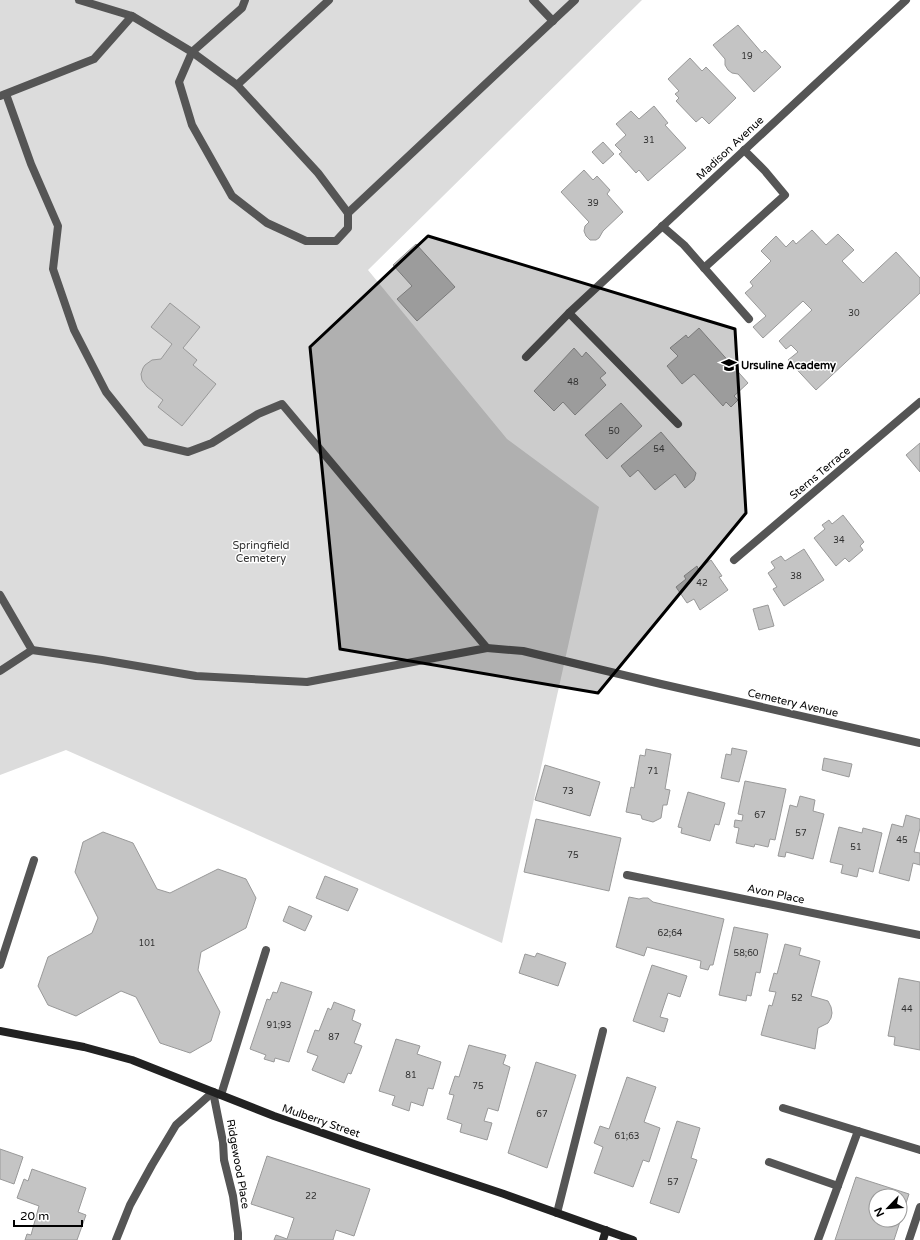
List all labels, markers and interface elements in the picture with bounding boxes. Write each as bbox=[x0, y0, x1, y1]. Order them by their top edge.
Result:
house number: 19 bbox=[741, 51, 753, 62]
street label: Madison Avenue bbox=[694, 113, 766, 183]
house number: 31 bbox=[643, 135, 655, 146]
house number: 39 bbox=[587, 198, 599, 209]
house number: 30 bbox=[848, 308, 860, 319]
school or university icon: Ursuline Academy bbox=[720, 356, 738, 374]
place label: Ursuline Academy bbox=[741, 359, 836, 373]
house number: 48 bbox=[567, 377, 579, 388]
house number: 50 bbox=[608, 426, 620, 437]
house number: 54 bbox=[653, 444, 665, 455]
street label: Sterns Terrace bbox=[787, 444, 853, 502]
house number: 34 bbox=[833, 535, 845, 546]
park label: Springfield Cemetery bbox=[232, 539, 290, 565]
house number: 38 bbox=[790, 571, 802, 582]
house number: 42 bbox=[696, 578, 708, 589]
street label: Cemetery Avenue bbox=[746, 686, 840, 720]
house number: 71 bbox=[647, 766, 659, 777]
house number: 73 bbox=[562, 786, 574, 797]
house number: 67 bbox=[754, 810, 766, 821]
house number: 57 bbox=[795, 828, 807, 839]
house number: 45 bbox=[896, 835, 908, 846]
house number: 51 bbox=[850, 842, 862, 853]
house number: 75 bbox=[567, 850, 579, 861]
street label: Avon Place bbox=[746, 882, 806, 906]
house number: 62;64 bbox=[658, 928, 683, 939]
house number: 101 bbox=[139, 938, 155, 949]
house number: 58;60 bbox=[734, 948, 759, 959]
house number: 52 bbox=[791, 993, 803, 1004]
house number: 44 bbox=[901, 1004, 913, 1015]
house number: 91;93 bbox=[267, 1020, 291, 1031]
house number: 87 bbox=[328, 1032, 340, 1043]
house number: 81 bbox=[405, 1070, 417, 1081]
house number: 75 bbox=[472, 1081, 484, 1092]
street label: Mulberry Street bbox=[280, 1102, 362, 1140]
house number: 67 bbox=[536, 1109, 548, 1120]
street label: Ridgewood Place bbox=[224, 1118, 252, 1210]
house number: 61;63 bbox=[615, 1131, 639, 1142]
house number: 57 bbox=[667, 1177, 679, 1188]
north arrow bbox=[868, 1188, 908, 1228]
house number: 22 bbox=[305, 1191, 317, 1202]
scale bar bbox=[14, 1202, 82, 1228]
text: N bbox=[872, 1205, 887, 1219]
text: 20 m bbox=[20, 1209, 49, 1223]

